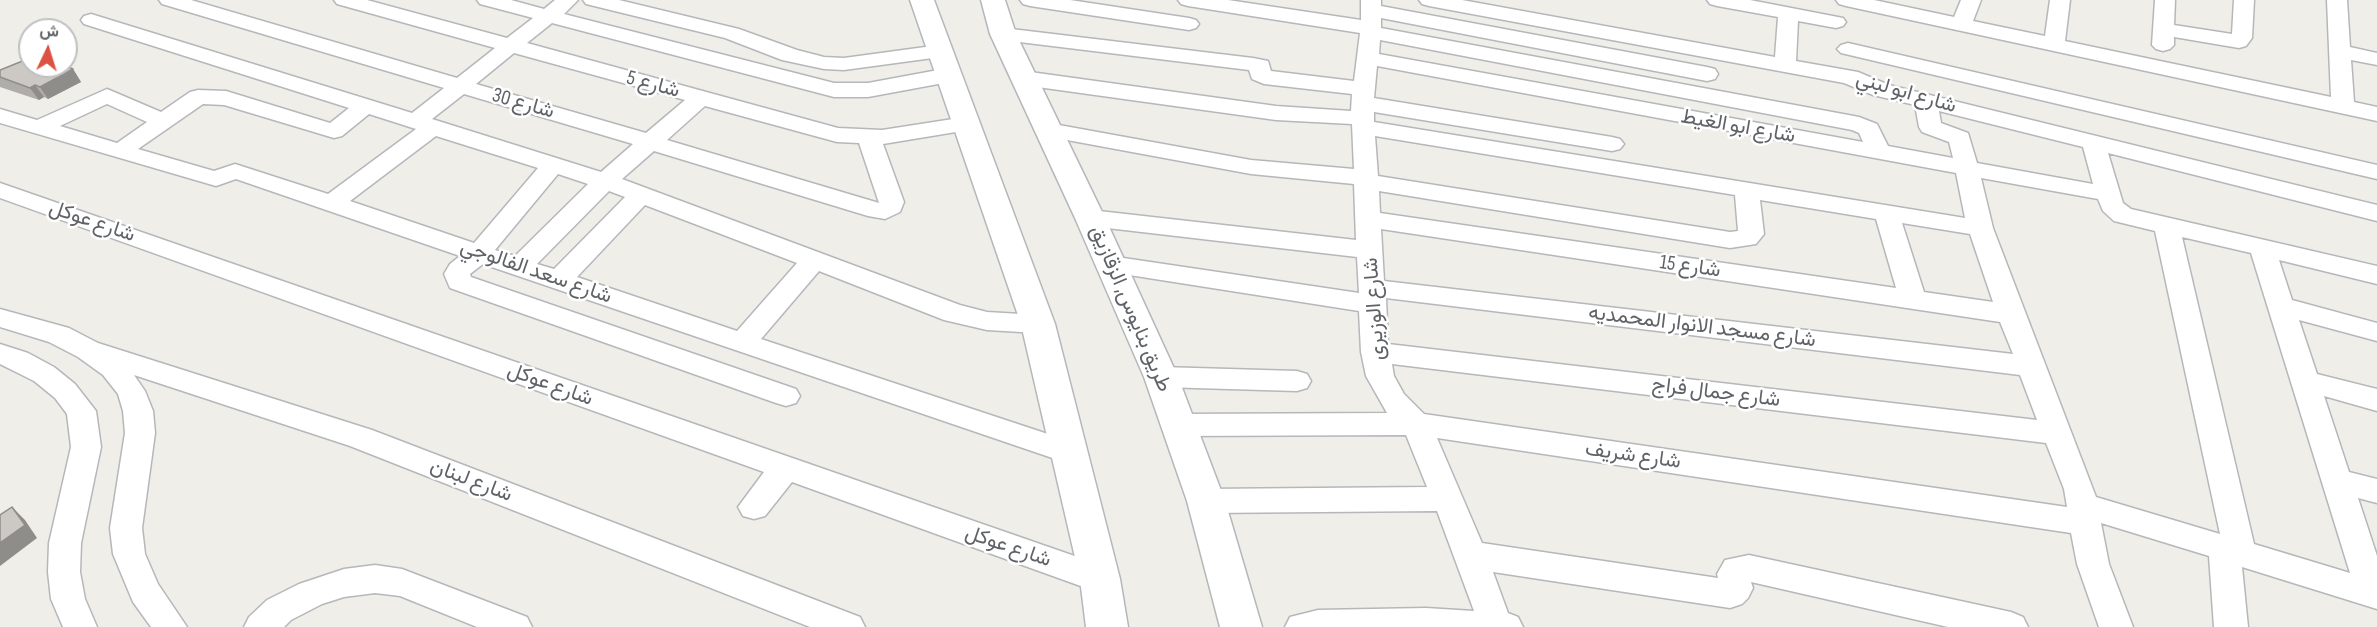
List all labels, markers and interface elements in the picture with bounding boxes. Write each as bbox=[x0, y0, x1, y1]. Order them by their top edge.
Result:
north arrow bbox=[18, 18, 78, 78]
text: ش bbox=[39, 21, 59, 42]
street label: شارع 5 bbox=[624, 66, 682, 104]
street label: شارع ابو لبني bbox=[1853, 67, 1959, 119]
street label: شارع 30 bbox=[489, 83, 557, 125]
street label: شارع ابو الغيط bbox=[1679, 105, 1797, 149]
street label: شارع عوكل bbox=[46, 196, 138, 248]
street label: طريق بنايوس, الزقازيق bbox=[1084, 222, 1176, 396]
street label: شارع سعد الفالوجي bbox=[457, 234, 615, 310]
street label: شارع 15 bbox=[1658, 250, 1722, 284]
street label: شارع الوزيرى bbox=[1359, 257, 1391, 361]
street label: شارع مسجد الانوار المحمديه bbox=[1587, 301, 1817, 353]
street label: شارع عوكل bbox=[504, 358, 596, 412]
street label: شارع جمال فراج bbox=[1650, 373, 1782, 413]
street label: شارع شريف bbox=[1584, 437, 1682, 475]
street label: شارع لبنان bbox=[426, 454, 516, 508]
street label: شارع عوكل bbox=[962, 521, 1054, 573]

